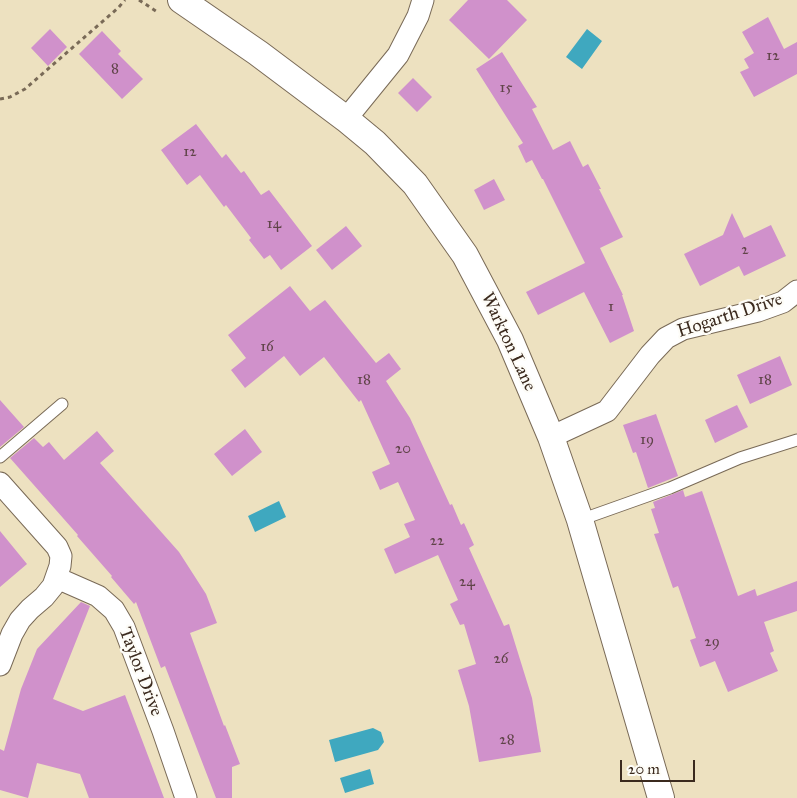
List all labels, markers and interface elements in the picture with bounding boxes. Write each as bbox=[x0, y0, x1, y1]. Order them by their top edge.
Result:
house number: 12 bbox=[766, 47, 780, 65]
house number: 8 bbox=[111, 60, 119, 78]
house number: 15 bbox=[500, 79, 512, 97]
house number: 12 bbox=[183, 143, 197, 161]
house number: 14 bbox=[267, 215, 281, 233]
house number: 2 bbox=[741, 241, 749, 259]
street label: Warkton Lane bbox=[476, 289, 540, 395]
street label: Hogarth Drive bbox=[675, 289, 785, 343]
house number: 1 bbox=[608, 298, 614, 316]
house number: 16 bbox=[260, 338, 274, 356]
house number: 18 bbox=[357, 371, 371, 389]
house number: 18 bbox=[758, 371, 772, 389]
house number: 19 bbox=[640, 431, 654, 449]
house number: 20 bbox=[395, 440, 411, 458]
house number: 22 bbox=[430, 532, 444, 550]
house number: 24 bbox=[459, 573, 475, 591]
street label: Taylor Drive bbox=[113, 625, 167, 719]
house number: 29 bbox=[704, 633, 720, 651]
house number: 26 bbox=[493, 650, 509, 668]
house number: 28 bbox=[499, 731, 515, 749]
scale bar bbox=[622, 750, 697, 782]
text: 20 m bbox=[628, 760, 660, 778]

